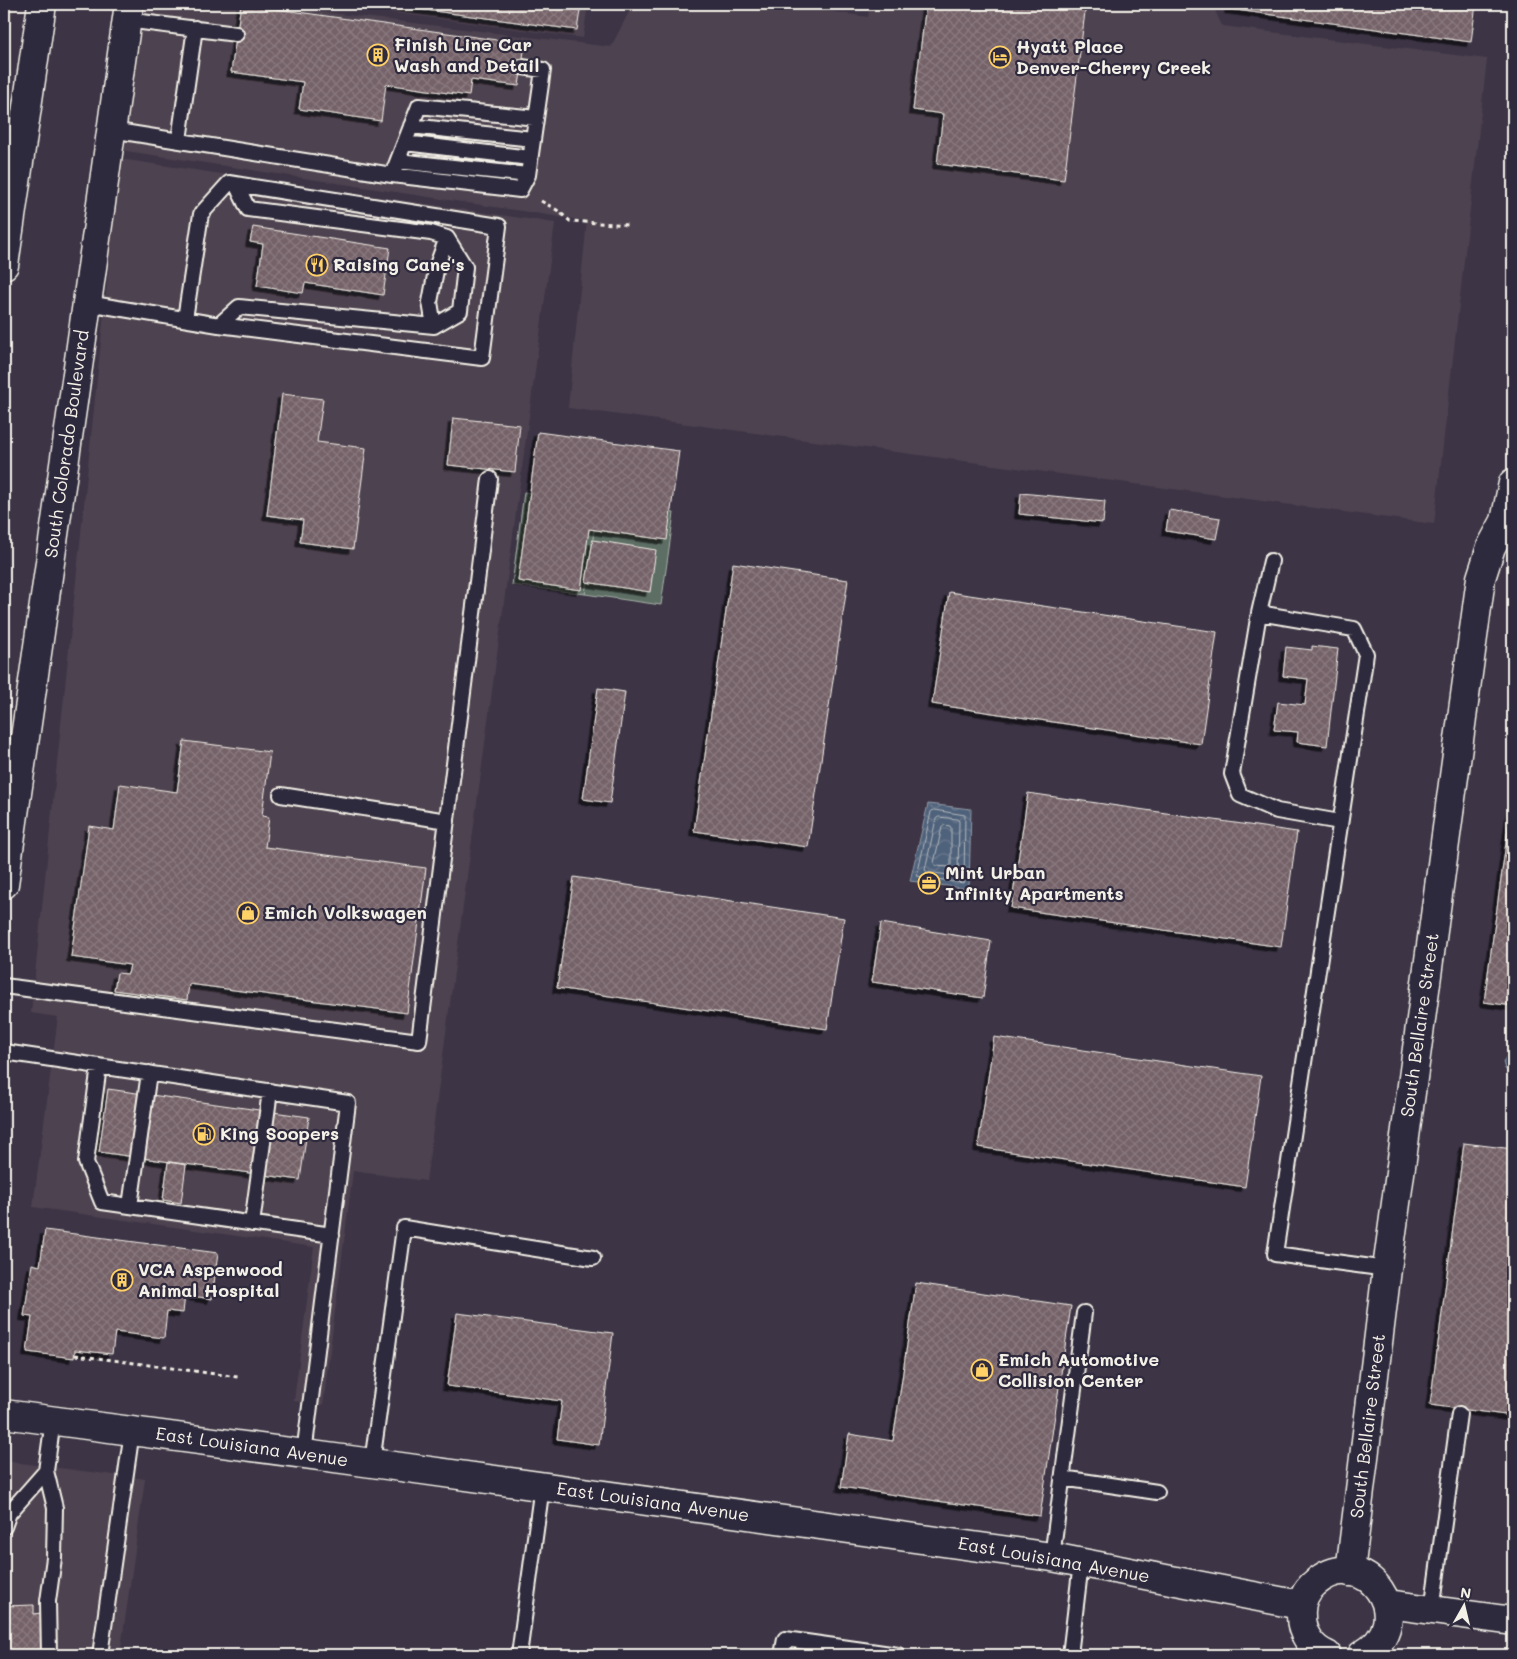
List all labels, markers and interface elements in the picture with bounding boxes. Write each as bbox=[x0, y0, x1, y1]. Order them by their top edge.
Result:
place label: Finish Line Car Wash and Detail bbox=[394, 32, 539, 77]
place label: Hyatt Place Denver-Cherry Creek bbox=[1016, 34, 1211, 79]
building icon: Finish Line Car Wash and Detail bbox=[366, 43, 390, 67]
hotel icon: Hyatt Place Denver-Cherry Creek bbox=[988, 45, 1012, 69]
place label: Raising Cane's bbox=[333, 252, 465, 276]
restaurant icon: Raising Cane's bbox=[305, 253, 329, 277]
street label: South Colorado Boulevard bbox=[38, 328, 94, 559]
place label: Mint Urban Infinity Apartments bbox=[945, 860, 1124, 905]
office icon: Mint Urban Infinity Apartments bbox=[917, 871, 941, 895]
place label: Emich Volkswagen bbox=[264, 900, 427, 924]
shop icon: Emich Volkswagen bbox=[236, 901, 260, 925]
street label: South Bellaire Street bbox=[1394, 931, 1444, 1119]
place label: King Soopers bbox=[220, 1121, 339, 1145]
fuel station icon: King Soopers bbox=[192, 1122, 216, 1146]
place label: VCA Aspenwood Animal Hospital bbox=[138, 1257, 283, 1302]
building icon: VCA Aspenwood Animal Hospital bbox=[110, 1268, 134, 1292]
street label: South Bellaire Street bbox=[1344, 1332, 1390, 1520]
place label: Emich Automotive Collision Center bbox=[998, 1347, 1159, 1392]
shop icon: Emich Automotive Collision Center bbox=[970, 1358, 994, 1382]
street label: East Louisiana Avenue bbox=[154, 1421, 350, 1471]
street label: East Louisiana Avenue bbox=[555, 1476, 751, 1526]
street label: East Louisiana Avenue bbox=[956, 1530, 1152, 1588]
north arrow bbox=[1440, 1582, 1490, 1632]
text: N bbox=[1459, 1582, 1472, 1603]

